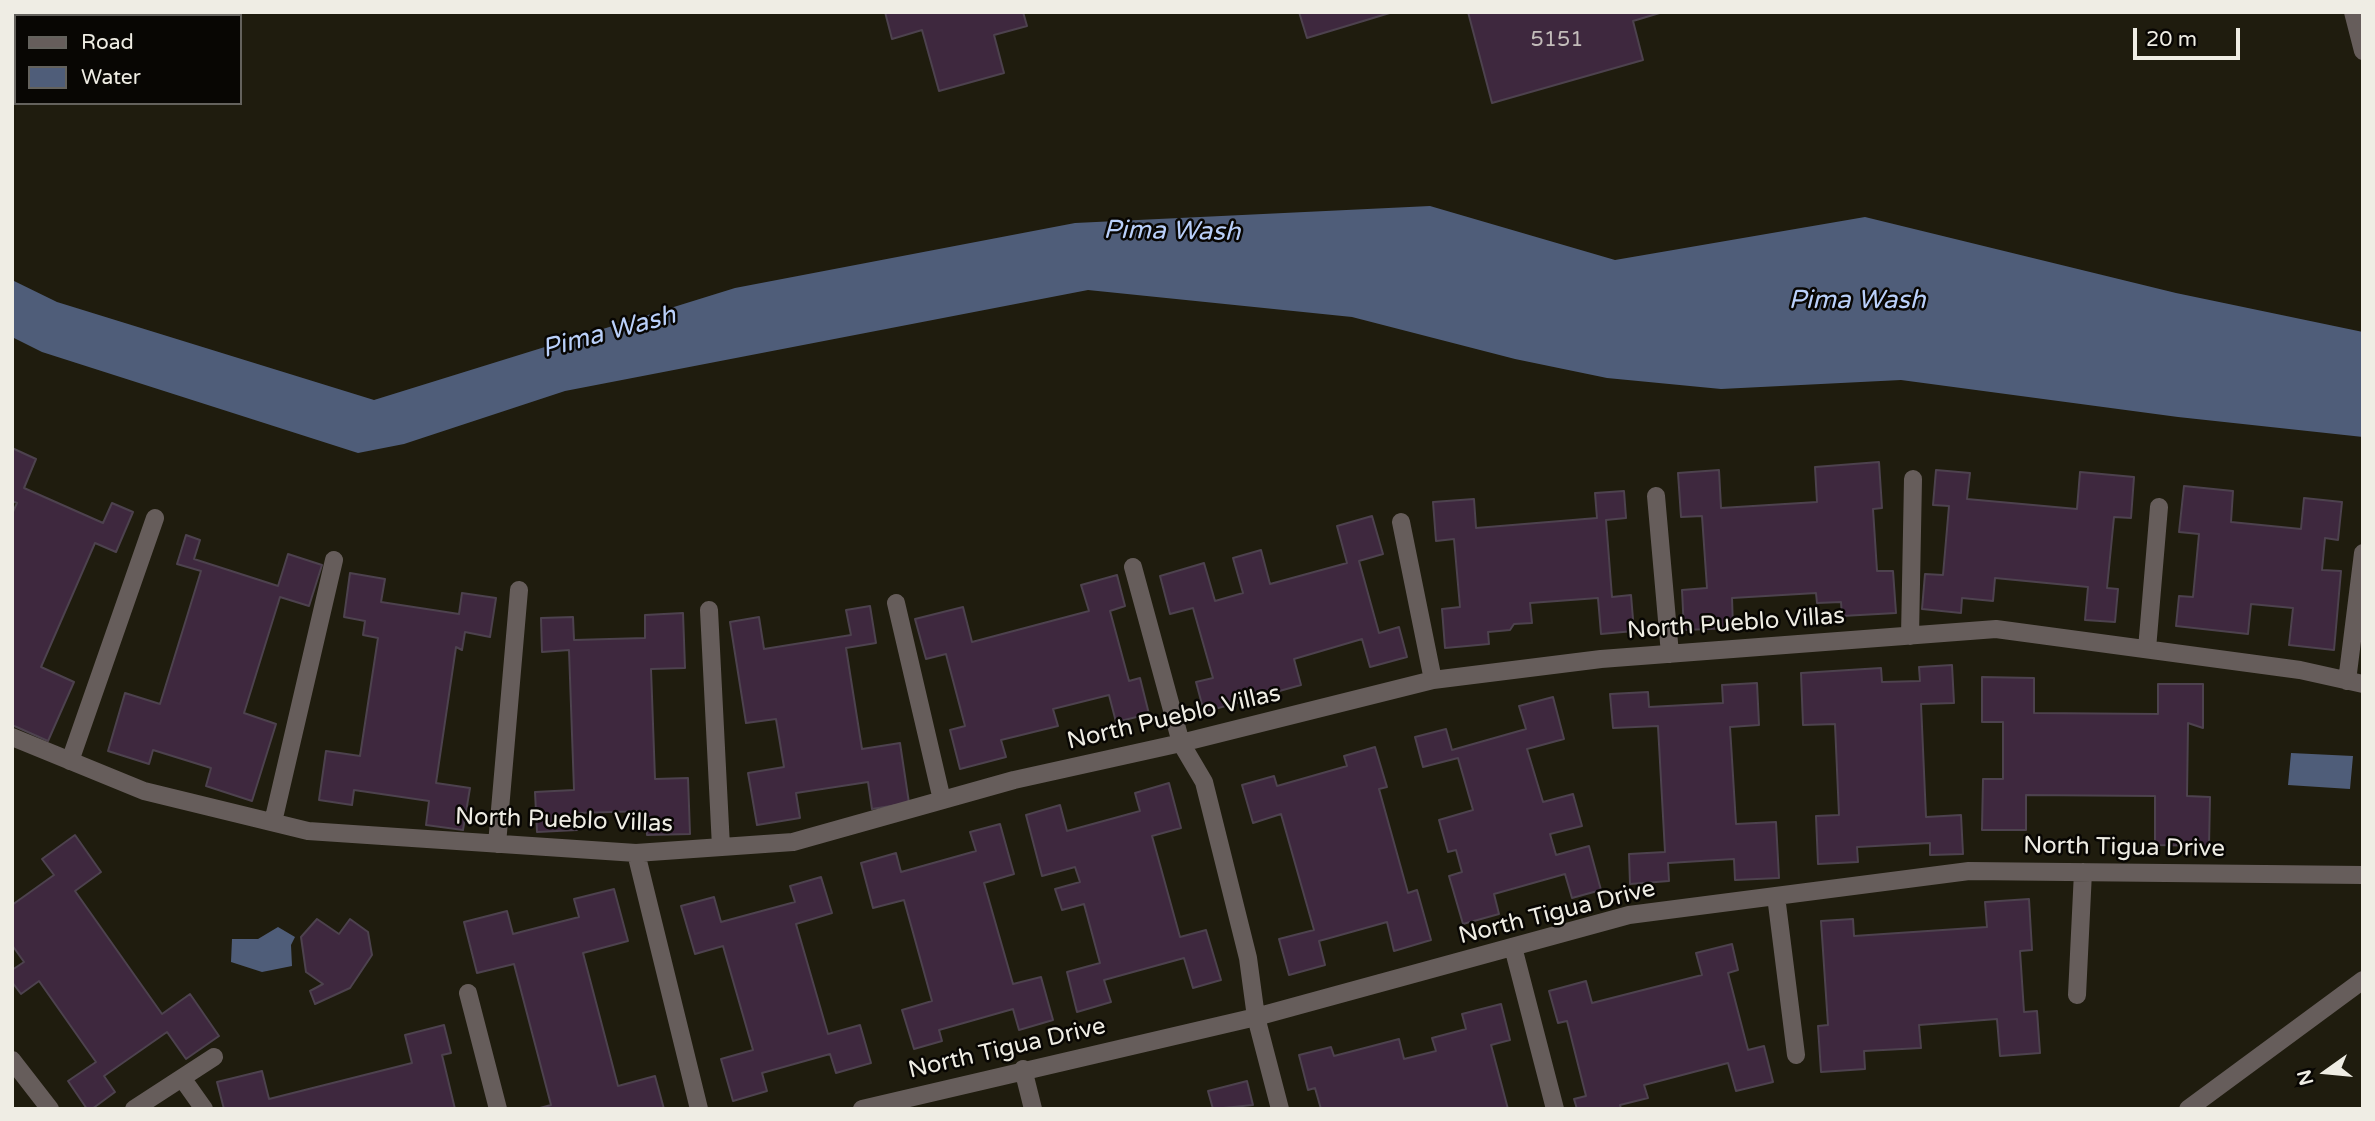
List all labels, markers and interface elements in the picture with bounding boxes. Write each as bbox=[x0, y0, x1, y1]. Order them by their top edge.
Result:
legend bbox=[14, 14, 242, 105]
scale bar bbox=[2137, 14, 2244, 58]
house number: 5151 bbox=[1531, 27, 1583, 53]
text: 20 m bbox=[2146, 27, 2197, 52]
text: Road bbox=[81, 30, 134, 55]
text: Water bbox=[81, 65, 141, 90]
water label: Pima Wash bbox=[1103, 215, 1241, 249]
water label: Pima Wash bbox=[1788, 285, 1926, 317]
water label: Pima Wash bbox=[539, 300, 679, 366]
street label: North Pueblo Villas bbox=[1626, 602, 1846, 646]
street label: North Pueblo Villas bbox=[1064, 679, 1284, 757]
street label: North Pueblo Villas bbox=[454, 803, 674, 839]
street label: North Tigua Drive bbox=[2023, 832, 2225, 864]
street label: North Tigua Drive bbox=[1456, 875, 1658, 951]
street label: North Tigua Drive bbox=[905, 1012, 1109, 1086]
north arrow bbox=[2291, 1037, 2361, 1107]
text: N bbox=[2293, 1067, 2318, 1088]

